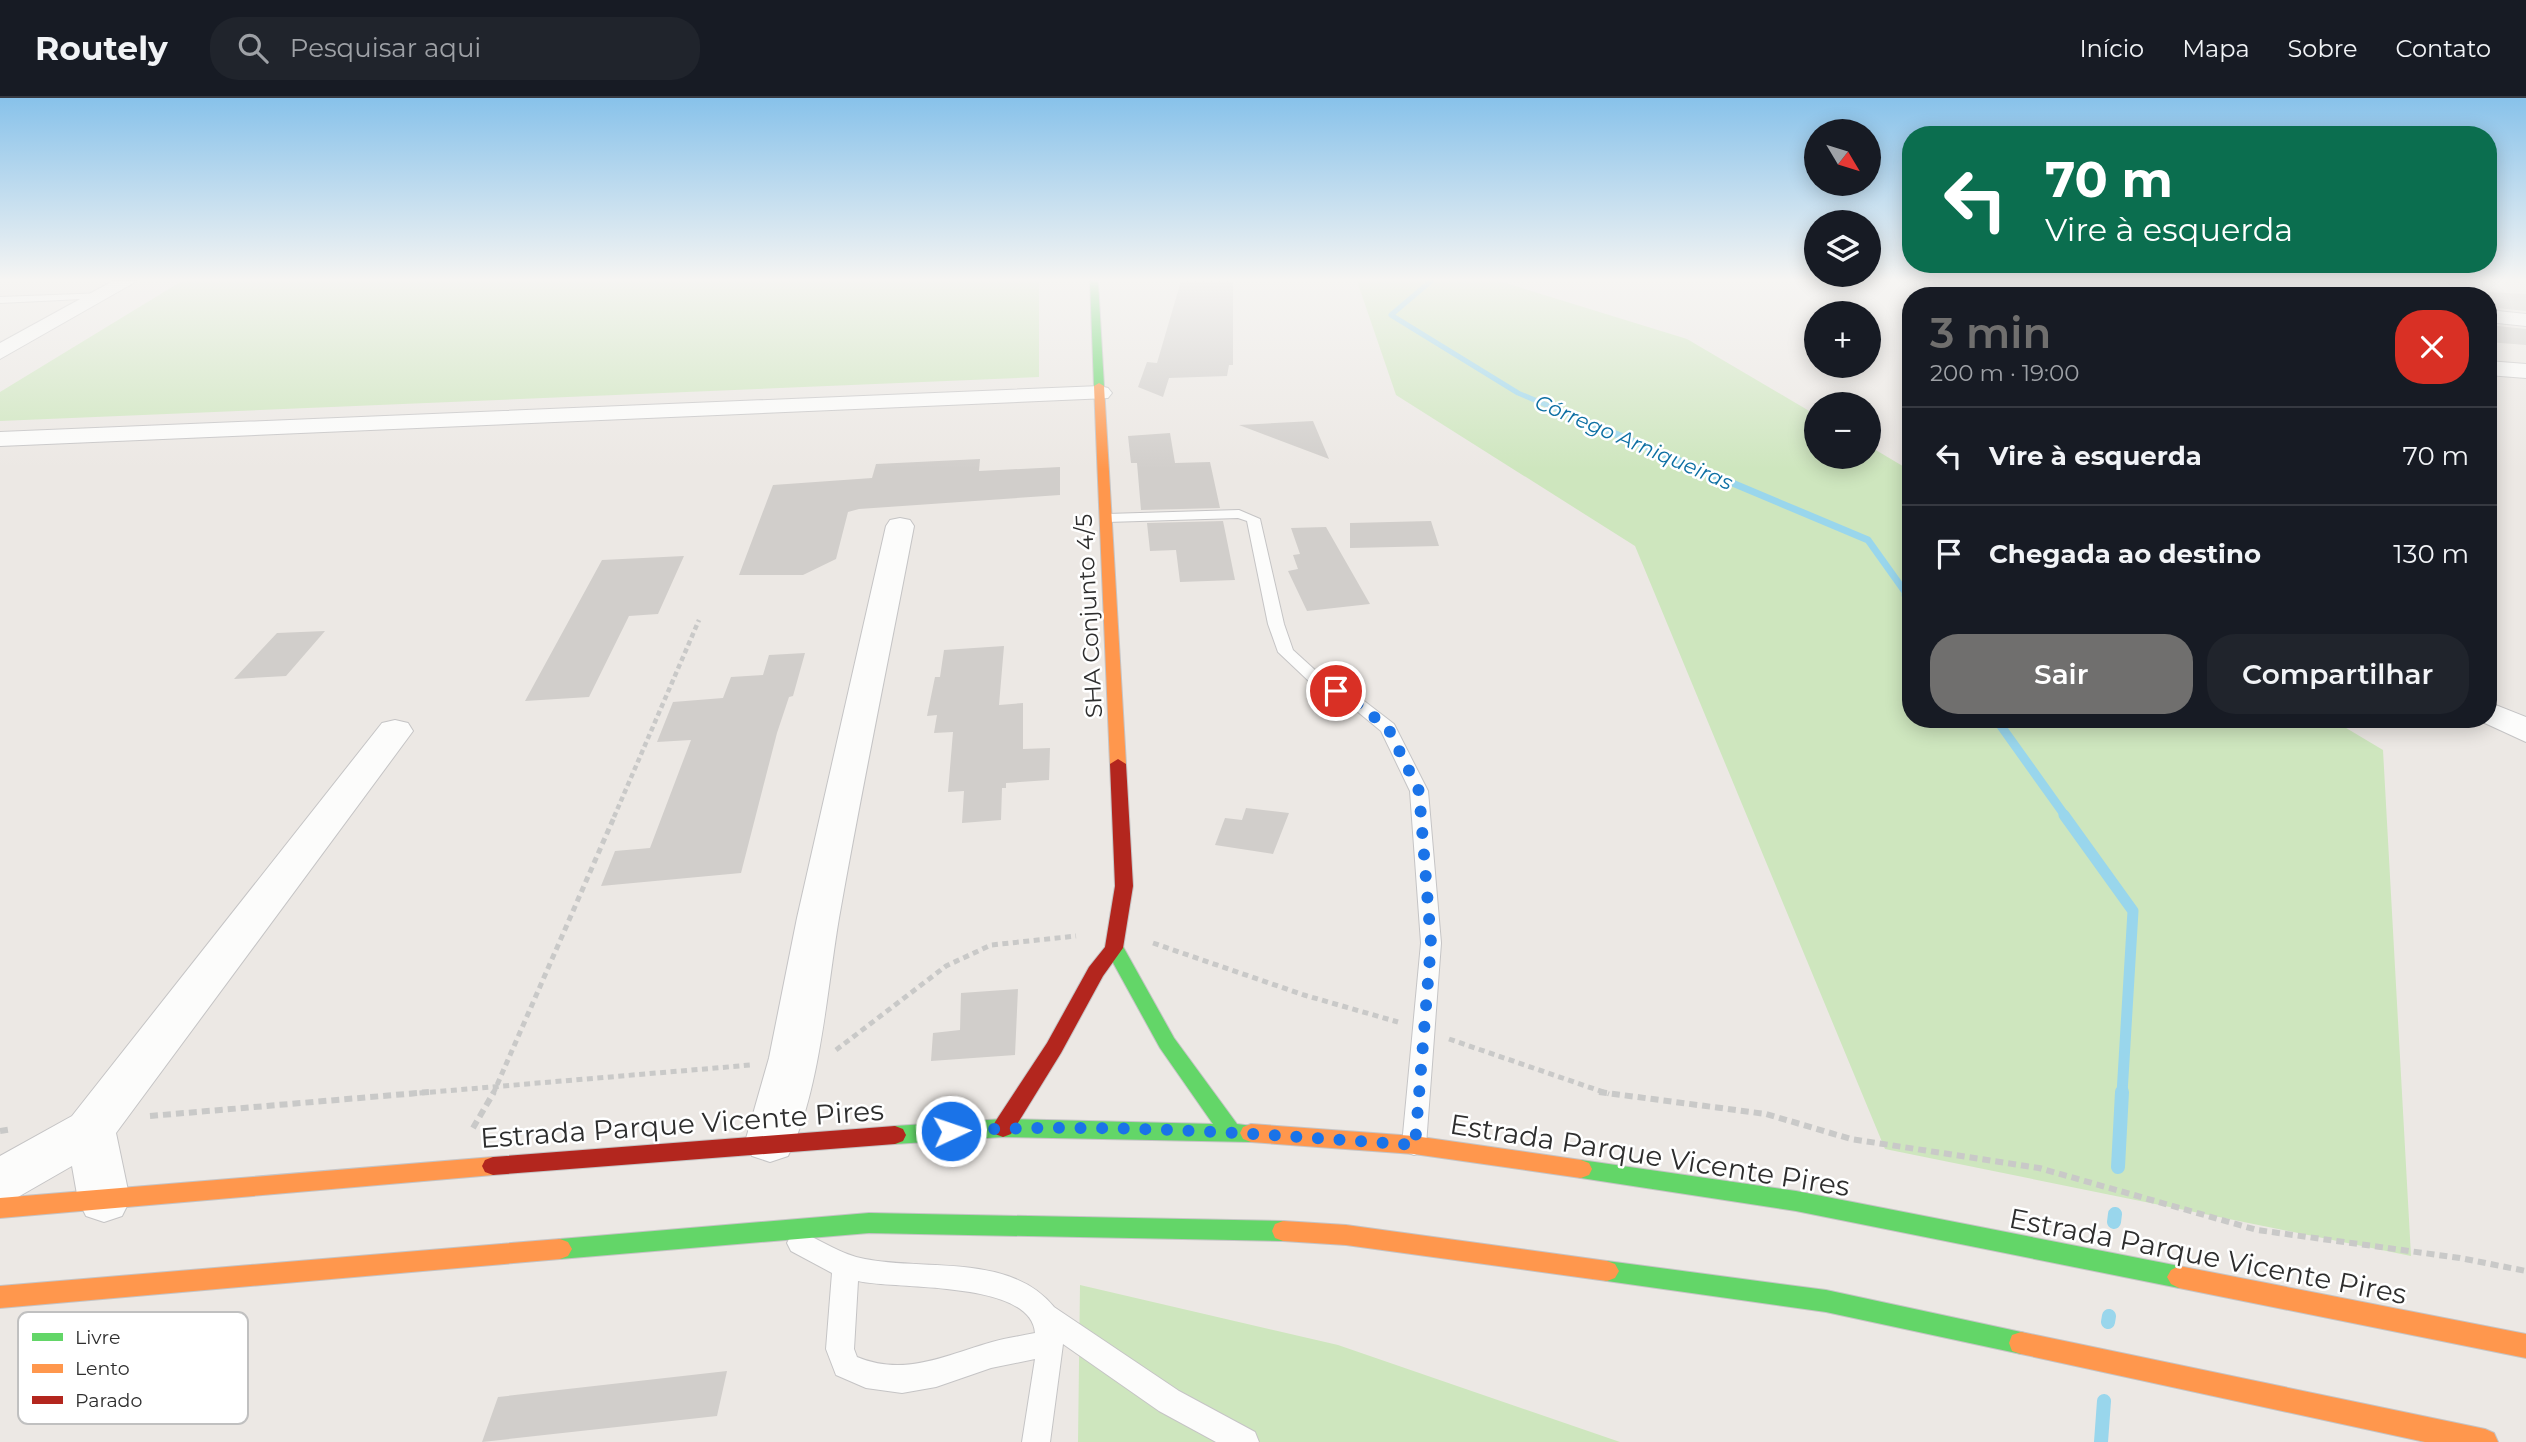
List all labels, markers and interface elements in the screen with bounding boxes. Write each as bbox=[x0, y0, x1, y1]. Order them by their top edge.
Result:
search box bbox=[210, 17, 700, 80]
text: Routely bbox=[35, 28, 168, 68]
icon: search bbox=[234, 29, 272, 67]
text: Pesquisar aqui bbox=[290, 32, 481, 64]
text: Início bbox=[2079, 34, 2144, 63]
text: Mapa bbox=[2182, 34, 2250, 63]
text: Sobre bbox=[2288, 34, 2357, 63]
text: Contato bbox=[2395, 34, 2491, 63]
north arrow bbox=[1804, 119, 1881, 196]
map controls bbox=[1804, 119, 1881, 469]
text: 70 m bbox=[2045, 150, 2173, 209]
icon: left bbox=[1930, 154, 2021, 245]
button: layers bbox=[1804, 210, 1881, 287]
text: Vire à esquerda bbox=[2045, 210, 2293, 249]
button: + bbox=[1804, 301, 1881, 378]
text: 3 min bbox=[1930, 307, 2051, 359]
button: close bbox=[2395, 310, 2469, 384]
text: 200 m · 19:00 bbox=[1930, 359, 2079, 387]
water label: Córrego Arniqueiras bbox=[1531, 389, 1737, 495]
button: − bbox=[1804, 392, 1881, 469]
icon: left bbox=[1930, 437, 1968, 475]
text: Vire à esquerda bbox=[1989, 440, 2202, 472]
text: 70 m bbox=[2403, 440, 2469, 472]
street label: SHA Conjunto 4/5 bbox=[1070, 513, 1108, 719]
icon: arrive bbox=[1930, 535, 1968, 573]
text: Chegada ao destino bbox=[1989, 538, 2261, 570]
text: 130 m bbox=[2393, 538, 2469, 570]
button: Sair bbox=[1930, 634, 2193, 714]
button: Compartilhar bbox=[2207, 634, 2469, 714]
pin bbox=[1306, 661, 1366, 721]
icon: arrive bbox=[1317, 672, 1355, 710]
street label: Estrada Parque Vicente Pires bbox=[479, 1093, 885, 1155]
position arrow bbox=[914, 1094, 988, 1168]
street label: Estrada Parque Vicente Pires bbox=[1448, 1107, 1852, 1203]
street label: Estrada Parque Vicente Pires bbox=[2006, 1201, 2410, 1311]
legend bbox=[18, 1312, 248, 1424]
text: Livre bbox=[75, 1326, 120, 1349]
text: Lento bbox=[75, 1357, 130, 1380]
text: Parado bbox=[75, 1389, 143, 1412]

